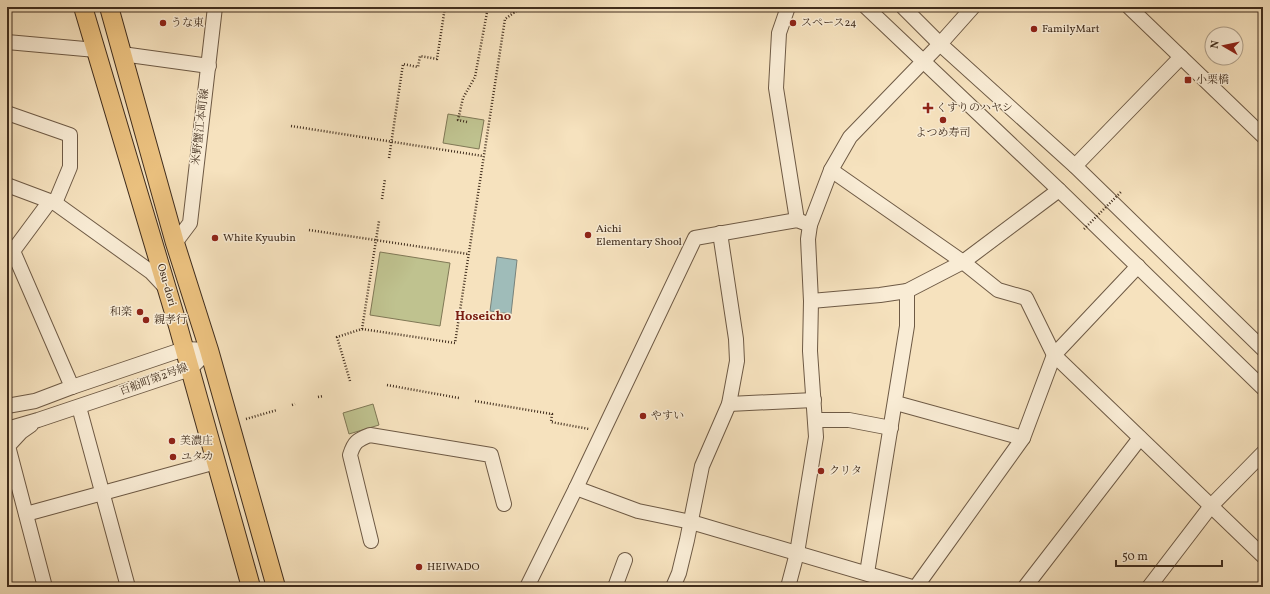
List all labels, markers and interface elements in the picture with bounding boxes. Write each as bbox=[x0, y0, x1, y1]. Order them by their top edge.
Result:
place label: うな東 bbox=[171, 16, 204, 31]
place label: スペース24 bbox=[801, 16, 857, 31]
marker: うな東 bbox=[158, 18, 168, 28]
marker: スペース24 bbox=[788, 18, 798, 28]
place label: FamilyMart bbox=[1042, 22, 1100, 37]
marker: FamilyMart bbox=[1029, 24, 1039, 34]
north arrow bbox=[1204, 26, 1244, 66]
text: N bbox=[1208, 40, 1224, 50]
place label: 小栗橋 bbox=[1196, 73, 1229, 88]
marker: 小栗橋 bbox=[1183, 75, 1193, 85]
street label: 米野蟹江本町線 bbox=[189, 88, 213, 166]
place label: くすりのハヤシ bbox=[936, 101, 1013, 116]
marker: くすりのハヤシ bbox=[923, 103, 933, 113]
marker: よつめ寿司 bbox=[938, 115, 948, 125]
place label: よつめ寿司 bbox=[916, 126, 971, 141]
place label: Aichi Elementary Shool bbox=[596, 222, 682, 250]
marker: Aichi Elementary Shool bbox=[583, 230, 593, 240]
place label: White Kyuubin bbox=[223, 231, 296, 246]
marker: White Kyuubin bbox=[210, 233, 220, 243]
street label: Osu-dori bbox=[153, 262, 179, 308]
place label: 和楽 bbox=[110, 305, 132, 320]
marker: 和楽 bbox=[135, 307, 145, 317]
district label: Hoseicho bbox=[455, 308, 511, 326]
place label: 親孝行 bbox=[154, 313, 187, 328]
marker: 親孝行 bbox=[141, 315, 151, 325]
street label: 百船町第2号線 bbox=[118, 361, 190, 399]
place label: やすい bbox=[651, 409, 684, 424]
marker: やすい bbox=[638, 411, 648, 421]
place label: 美濃庄 bbox=[180, 434, 213, 449]
marker: 美濃庄 bbox=[167, 436, 177, 446]
place label: ユタカ bbox=[181, 450, 214, 465]
marker: ユタカ bbox=[168, 452, 178, 462]
place label: クリタ bbox=[829, 464, 862, 479]
marker: クリタ bbox=[816, 466, 826, 476]
scale bar bbox=[1116, 542, 1222, 568]
text: 50 m bbox=[1122, 549, 1148, 565]
place label: HEIWADO bbox=[427, 560, 480, 575]
marker: HEIWADO bbox=[414, 562, 424, 572]

